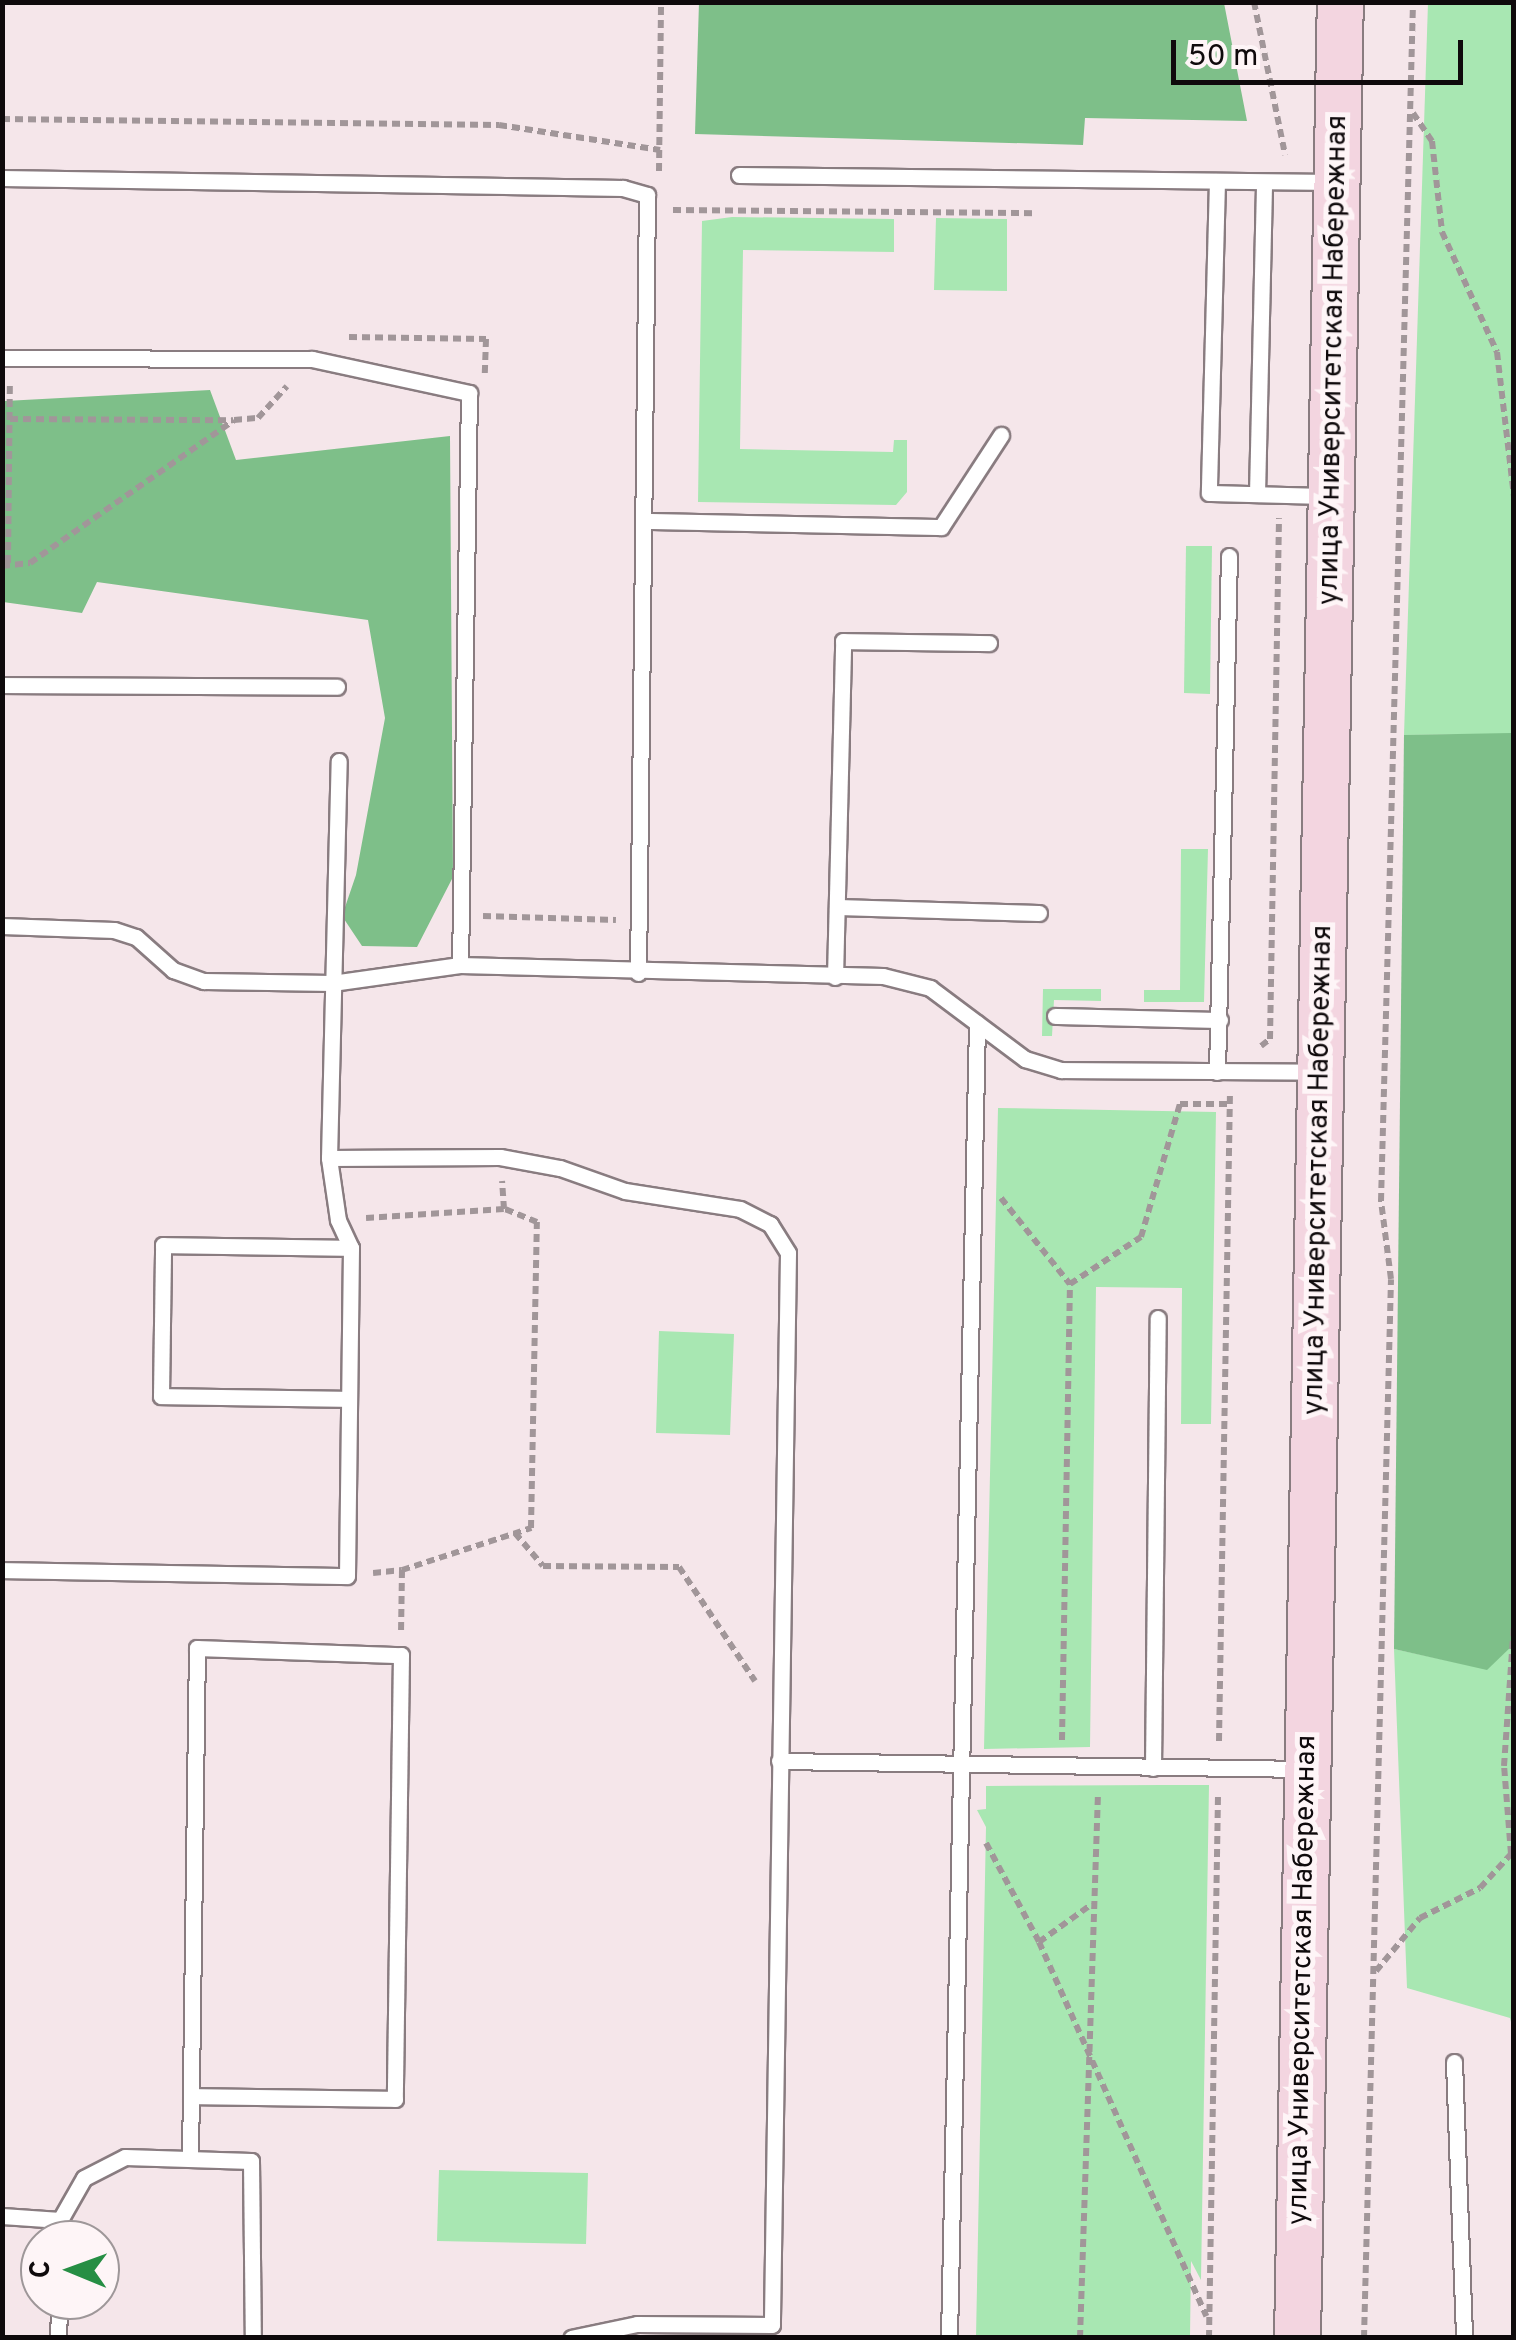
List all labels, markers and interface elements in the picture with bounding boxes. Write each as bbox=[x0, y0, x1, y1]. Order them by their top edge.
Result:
scale bar bbox=[1176, 20, 1468, 82]
text: 50 m bbox=[1188, 39, 1258, 76]
street label: улица Университетская Набережная bbox=[1313, 115, 1355, 605]
street label: улица Университетская Набережная bbox=[1298, 925, 1340, 1415]
street label: улица Университетская Набережная bbox=[1282, 1735, 1324, 2225]
north arrow bbox=[20, 2220, 120, 2320]
text: С bbox=[24, 2260, 60, 2279]

